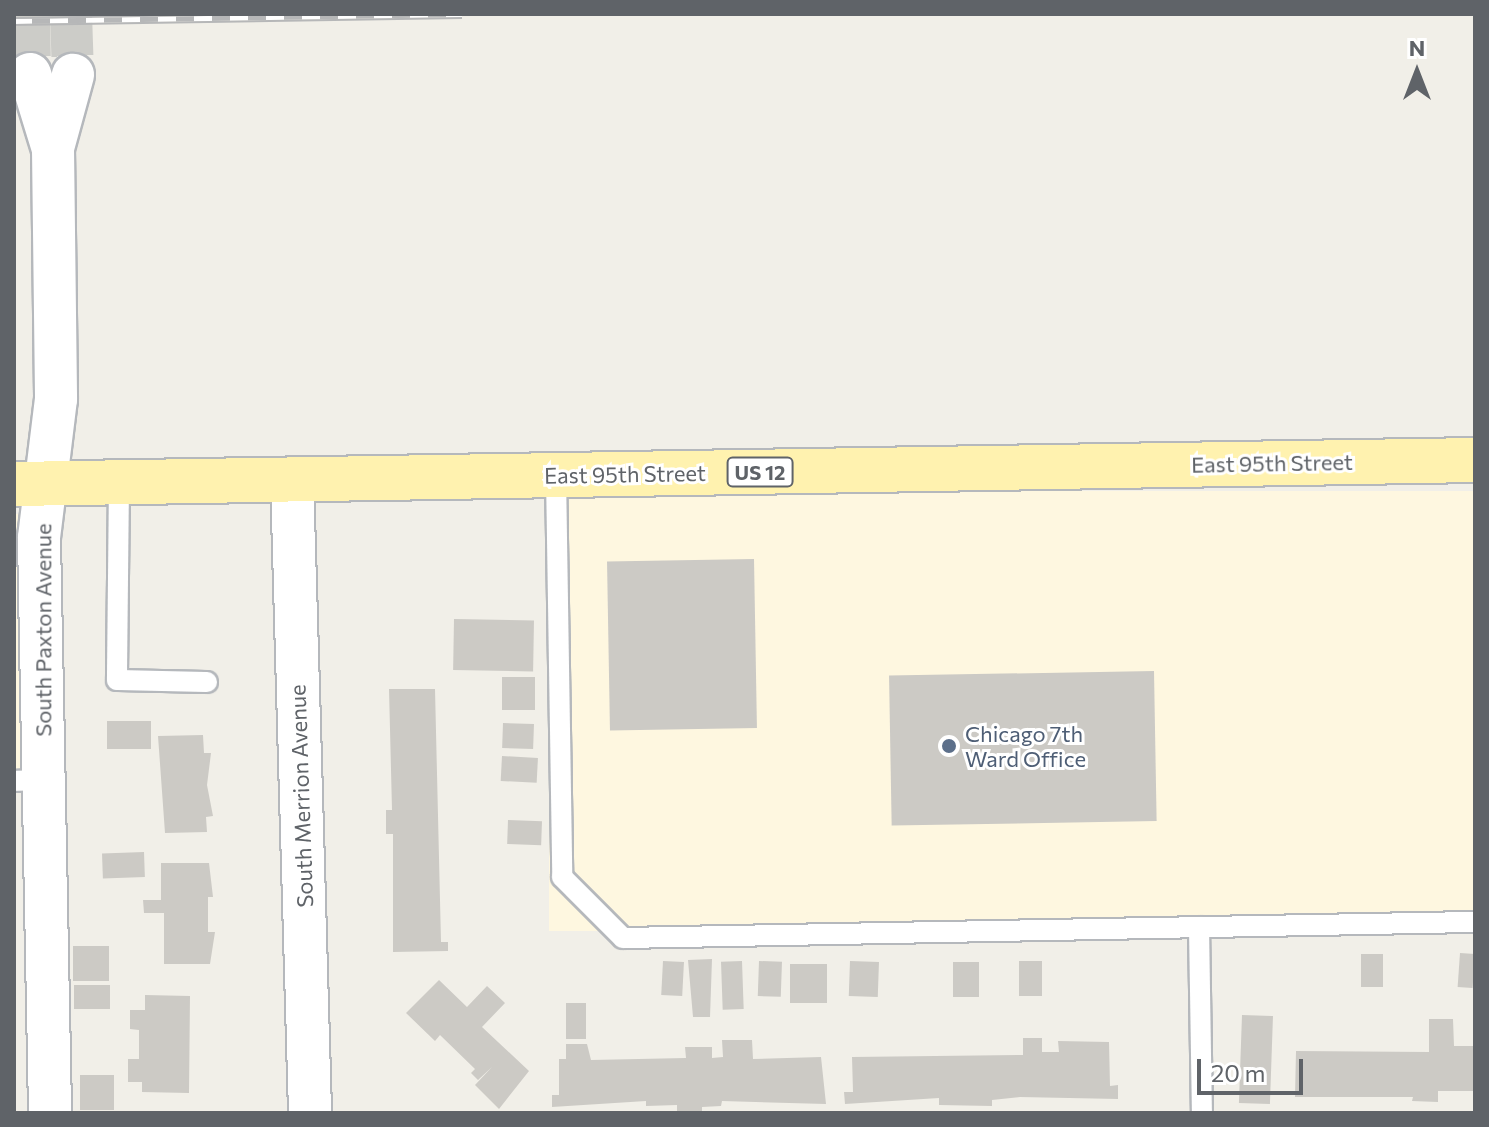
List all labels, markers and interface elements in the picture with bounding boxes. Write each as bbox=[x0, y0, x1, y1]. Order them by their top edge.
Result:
north arrow bbox=[1377, 32, 1457, 112]
text: N bbox=[1409, 34, 1425, 61]
street label: East 95th Street bbox=[1191, 448, 1353, 478]
road number: US 12 bbox=[726, 456, 794, 488]
street label: East 95th Street bbox=[544, 459, 706, 489]
street label: South Paxton Avenue bbox=[30, 523, 56, 737]
street label: South Merrion Avenue bbox=[284, 684, 318, 908]
place label: Chicago 7th Ward Office bbox=[965, 720, 1086, 772]
marker: Chicago 7th Ward Office bbox=[940, 737, 958, 755]
scale bar bbox=[1201, 1043, 1307, 1093]
text: 20 m bbox=[1211, 1058, 1265, 1087]

